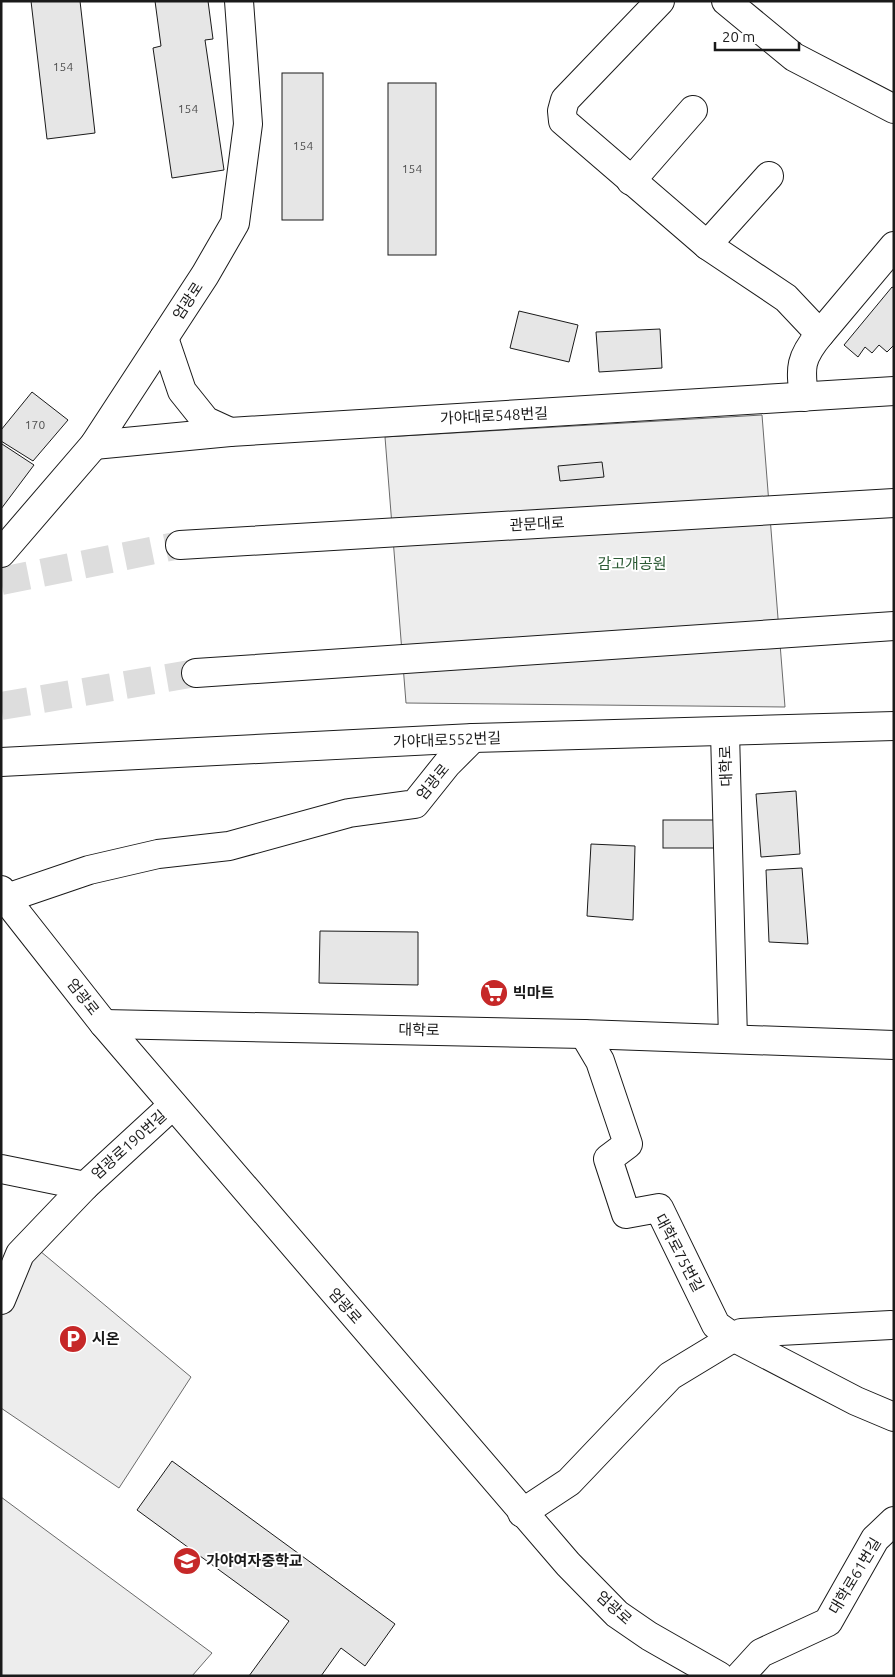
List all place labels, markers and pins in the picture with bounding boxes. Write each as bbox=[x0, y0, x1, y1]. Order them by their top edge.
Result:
supermarket icon: 빅마트 bbox=[479, 978, 509, 1008]
place label: 빅마트 bbox=[513, 984, 555, 1001]
parking icon: 시온 bbox=[58, 1324, 88, 1354]
place label: 시온 bbox=[92, 1330, 120, 1347]
school or university icon: 가야여자중학교 bbox=[172, 1546, 202, 1576]
place label: 가야여자중학교 bbox=[206, 1552, 303, 1569]

